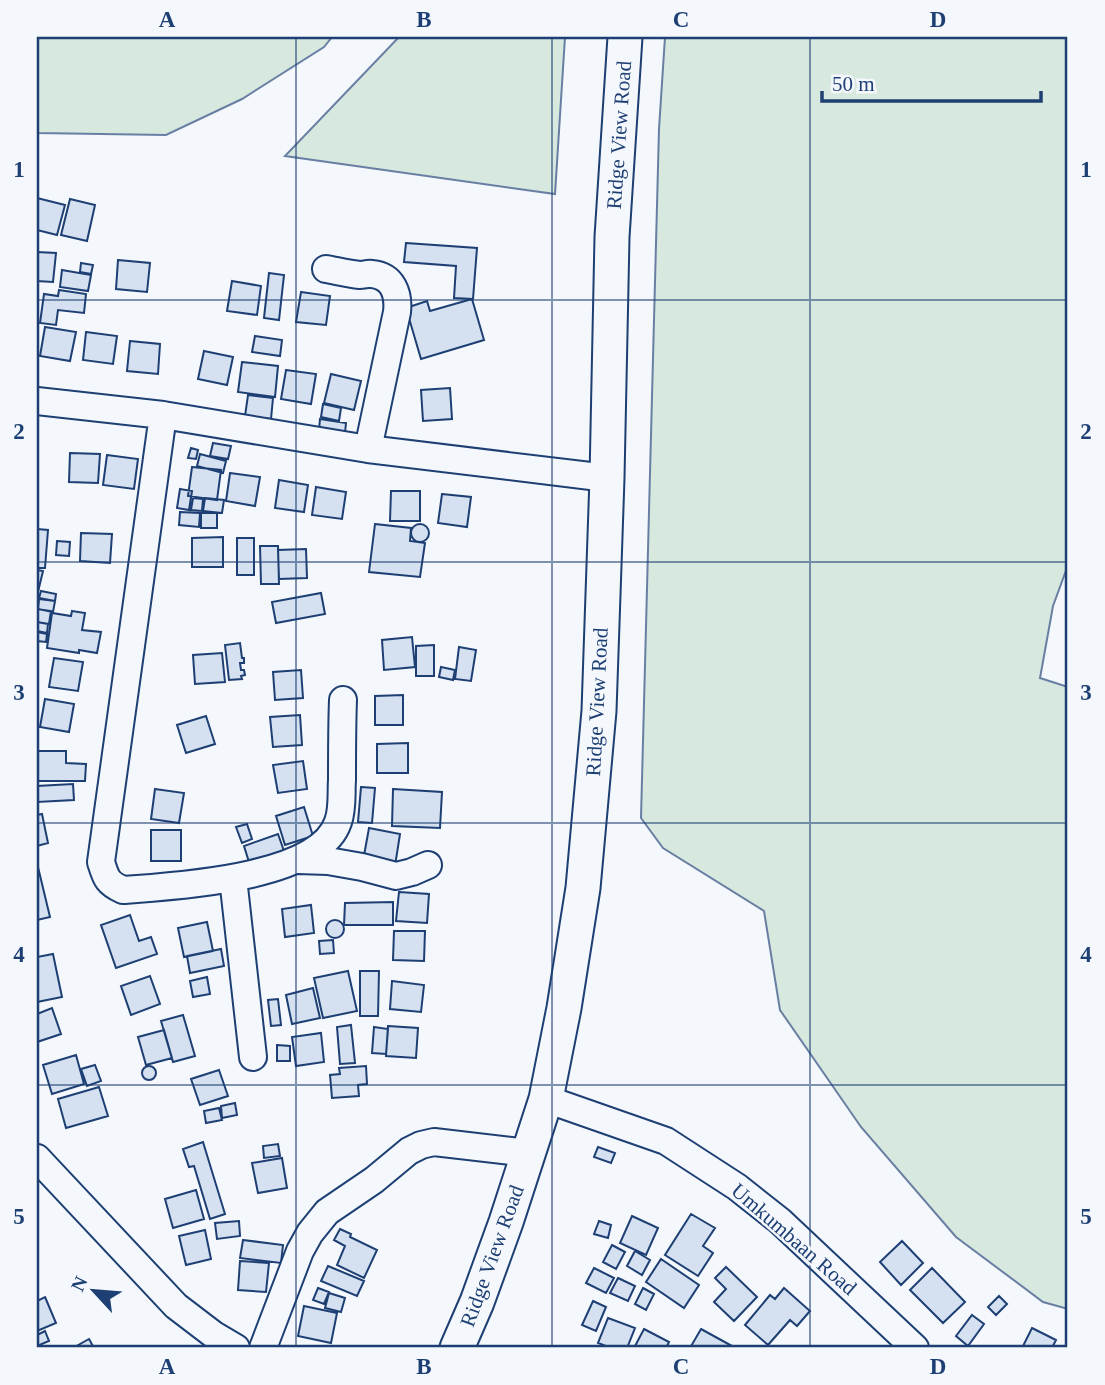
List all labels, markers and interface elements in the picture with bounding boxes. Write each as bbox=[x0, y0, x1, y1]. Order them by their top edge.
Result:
text: A bbox=[159, 7, 176, 32]
text: B bbox=[416, 7, 432, 32]
text: C bbox=[673, 7, 689, 32]
text: D bbox=[930, 7, 946, 32]
street label: Ridge View Road bbox=[602, 59, 636, 210]
scale bar bbox=[822, 60, 1040, 104]
text: 50 m bbox=[832, 72, 875, 96]
text: 1 bbox=[13, 157, 25, 182]
text: 1 bbox=[1080, 157, 1092, 182]
text: 2 bbox=[13, 419, 25, 444]
text: 2 bbox=[1080, 419, 1092, 444]
street label: Ridge View Road bbox=[581, 627, 613, 777]
text: 3 bbox=[13, 680, 25, 705]
text: 3 bbox=[1080, 680, 1092, 705]
text: 4 bbox=[13, 942, 25, 967]
text: 4 bbox=[1080, 942, 1092, 967]
street label: Umkumbaan Road bbox=[726, 1178, 862, 1300]
street label: Ridge View Road bbox=[455, 1182, 529, 1330]
text: 5 bbox=[13, 1204, 25, 1229]
text: 5 bbox=[1080, 1204, 1092, 1229]
north arrow bbox=[60, 1256, 130, 1326]
text: N bbox=[67, 1273, 92, 1295]
text: A bbox=[159, 1354, 176, 1379]
text: B bbox=[416, 1354, 432, 1379]
text: C bbox=[673, 1354, 689, 1379]
text: D bbox=[930, 1354, 946, 1379]

